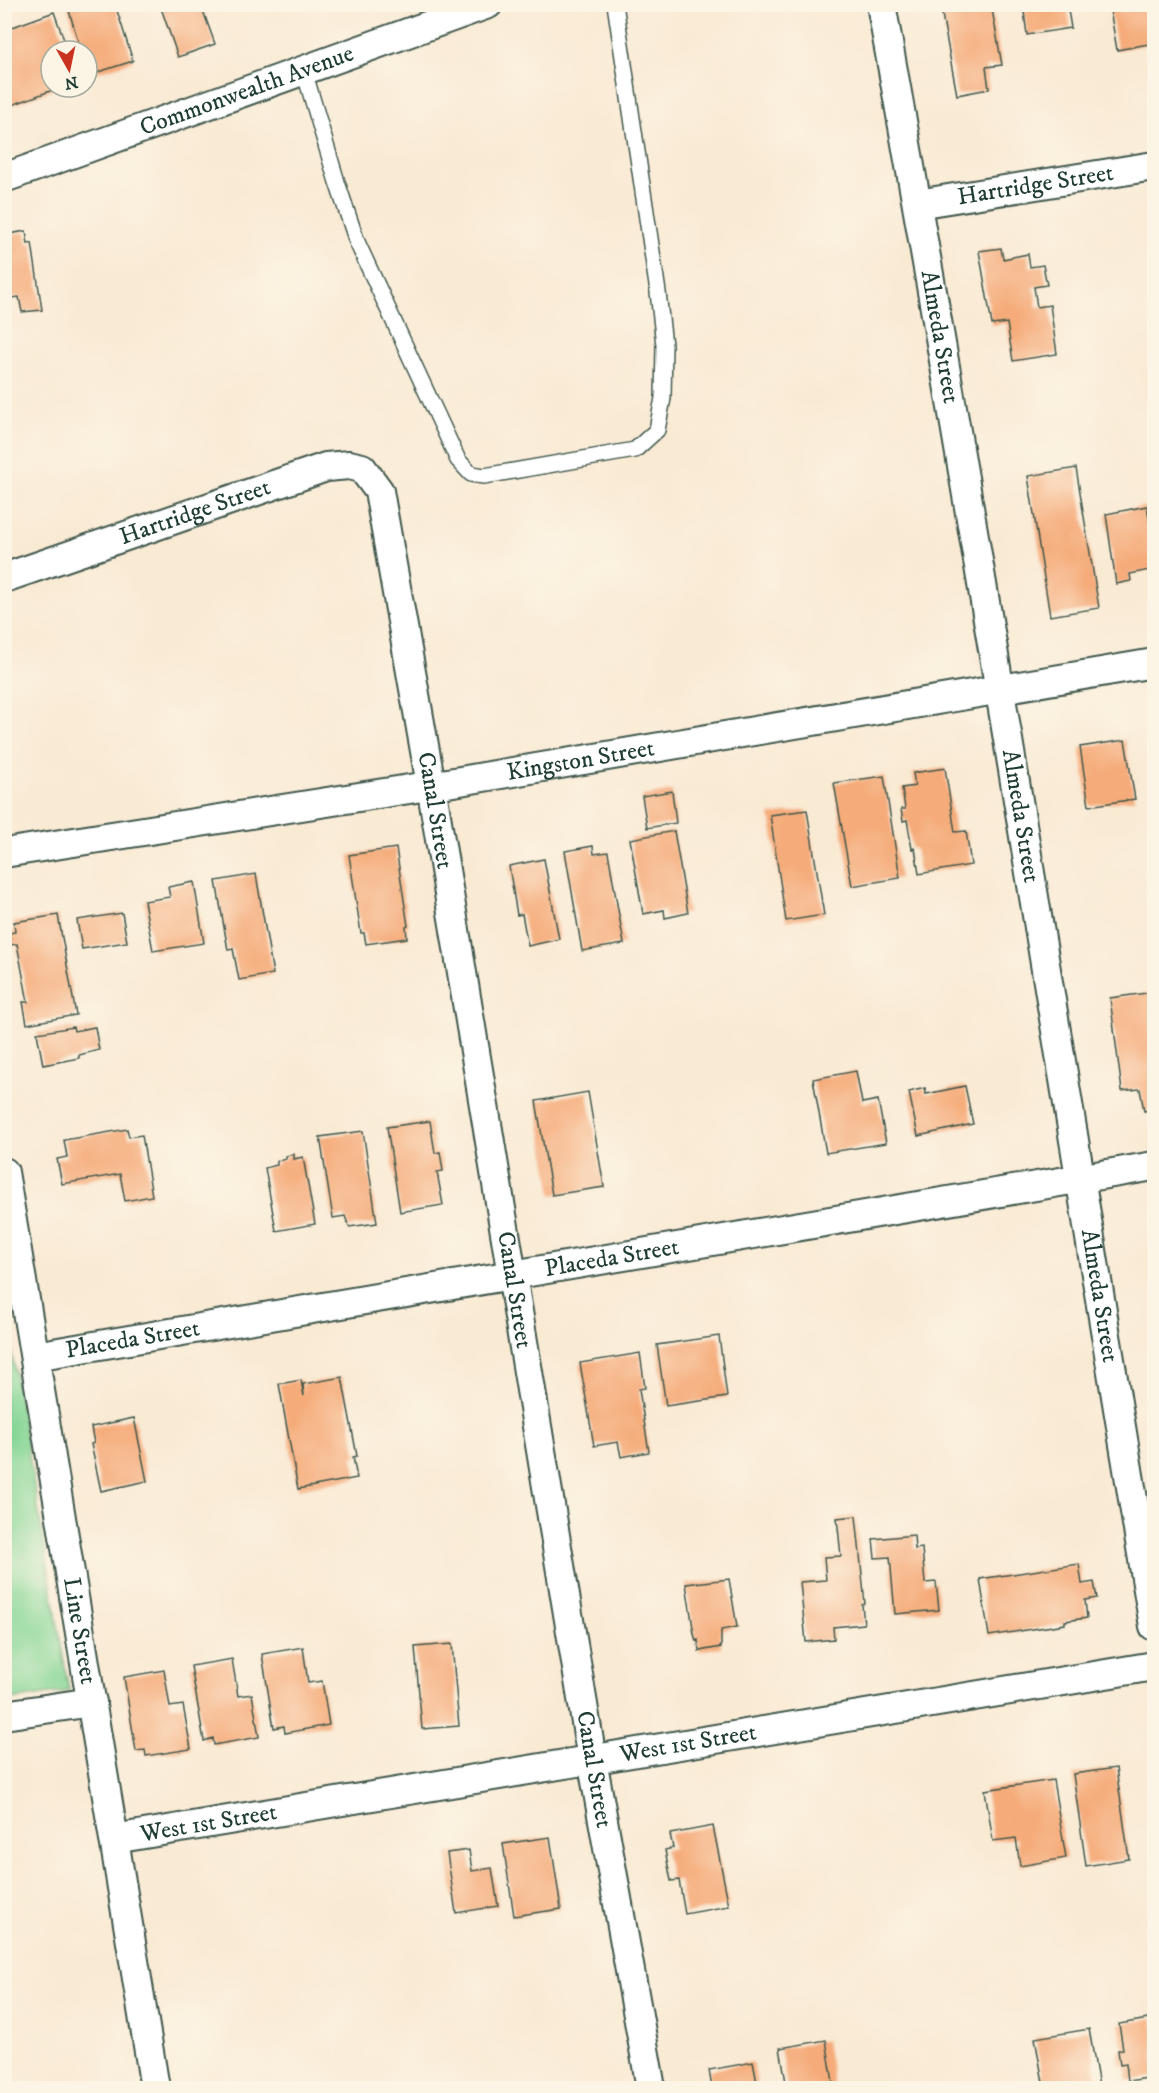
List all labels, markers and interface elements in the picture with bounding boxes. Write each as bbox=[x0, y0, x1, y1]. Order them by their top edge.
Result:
north arrow bbox=[39, 39, 99, 99]
street label: Commonwealth Avenue bbox=[136, 39, 358, 143]
text: N bbox=[63, 72, 79, 94]
street label: Hartridge Street bbox=[955, 158, 1116, 212]
street label: Almeda Street bbox=[914, 268, 966, 406]
street label: Hartridge Street bbox=[116, 472, 275, 552]
street label: Kingston Street bbox=[505, 733, 657, 788]
street label: Almeda Street bbox=[995, 747, 1046, 885]
street label: Canal Street bbox=[410, 750, 460, 871]
street label: Almeda Street bbox=[1074, 1227, 1125, 1365]
street label: Canal Street bbox=[490, 1229, 539, 1351]
street label: Placeda Street bbox=[542, 1232, 681, 1284]
street label: Placeda Street bbox=[63, 1313, 202, 1366]
street label: Line Street bbox=[56, 1575, 103, 1687]
street label: Canal Street bbox=[569, 1709, 619, 1830]
street label: West 1st Street bbox=[617, 1717, 759, 1770]
street label: West 1st Street bbox=[137, 1797, 280, 1850]

